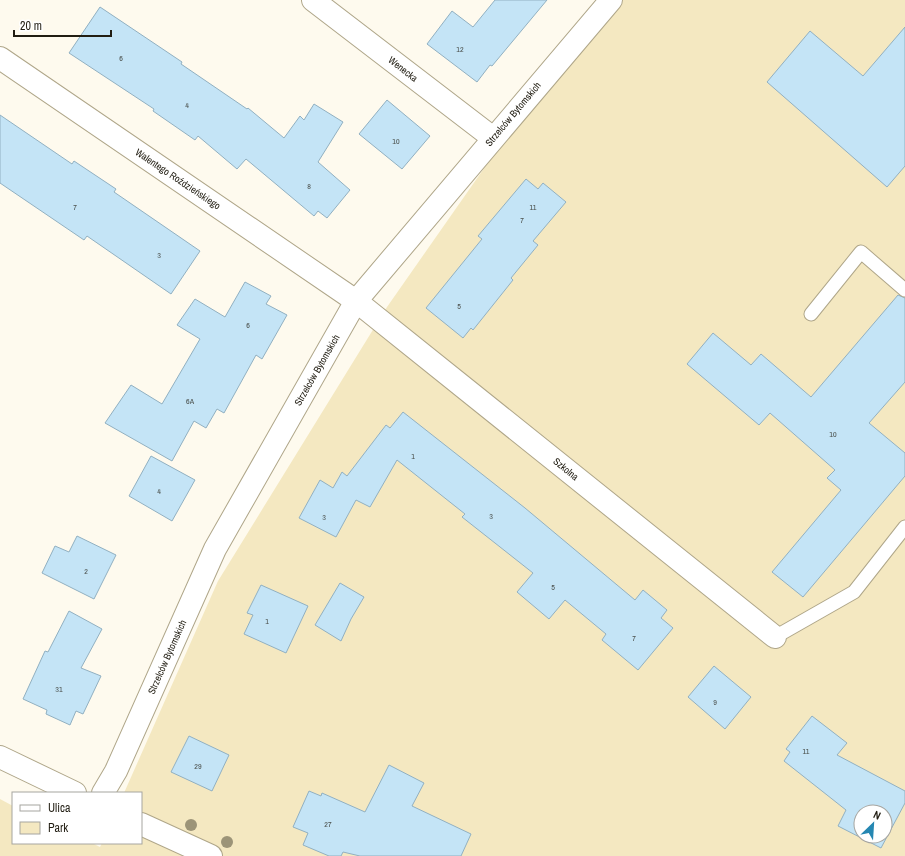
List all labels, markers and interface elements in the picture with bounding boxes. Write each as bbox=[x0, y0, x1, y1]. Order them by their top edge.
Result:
scale bar bbox=[14, 12, 111, 38]
text: 20 m bbox=[20, 18, 42, 34]
house number: 12 bbox=[456, 44, 464, 54]
house number: 6 bbox=[119, 53, 123, 63]
street label: Wenecka bbox=[386, 53, 421, 85]
street label: Strzelców Bytomskich bbox=[482, 79, 544, 149]
house number: 4 bbox=[185, 100, 189, 110]
house number: 10 bbox=[392, 136, 400, 146]
street label: Walentego Roździeńskiego bbox=[133, 146, 223, 213]
house number: 8 bbox=[307, 181, 311, 191]
house number: 7 bbox=[73, 202, 77, 212]
house number: 11 bbox=[530, 202, 537, 212]
house number: 7 bbox=[520, 215, 524, 225]
house number: 3 bbox=[157, 250, 161, 260]
house number: 5 bbox=[457, 301, 461, 311]
house number: 6 bbox=[246, 320, 250, 330]
street label: Strzelców Bytomskich bbox=[291, 332, 343, 408]
house number: 6A bbox=[186, 396, 195, 406]
house number: 10 bbox=[829, 429, 837, 439]
house number: 1 bbox=[411, 451, 415, 461]
street label: Szkolna bbox=[551, 455, 582, 484]
house number: 4 bbox=[157, 486, 161, 496]
house number: 3 bbox=[489, 511, 493, 521]
house number: 3 bbox=[322, 512, 326, 522]
house number: 2 bbox=[84, 566, 88, 576]
house number: 5 bbox=[551, 582, 555, 592]
house number: 1 bbox=[265, 616, 269, 626]
street label: Strzelców Bytomskich bbox=[145, 618, 189, 696]
house number: 7 bbox=[632, 633, 636, 643]
house number: 31 bbox=[55, 684, 63, 694]
house number: 9 bbox=[713, 697, 717, 707]
house number: 11 bbox=[803, 746, 810, 756]
house number: 29 bbox=[194, 761, 202, 771]
legend bbox=[12, 792, 142, 844]
text: Ulica bbox=[48, 800, 71, 816]
north arrow bbox=[853, 804, 893, 844]
text: N bbox=[871, 807, 883, 823]
house number: 27 bbox=[324, 819, 332, 829]
text: Park bbox=[48, 820, 68, 836]

